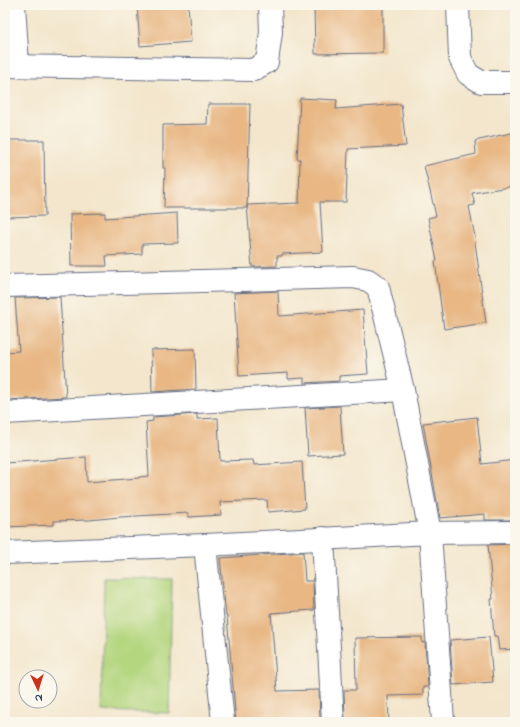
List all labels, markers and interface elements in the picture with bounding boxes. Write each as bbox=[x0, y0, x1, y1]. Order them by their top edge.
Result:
north arrow bbox=[18, 669, 58, 709]
text: N bbox=[34, 690, 43, 706]

